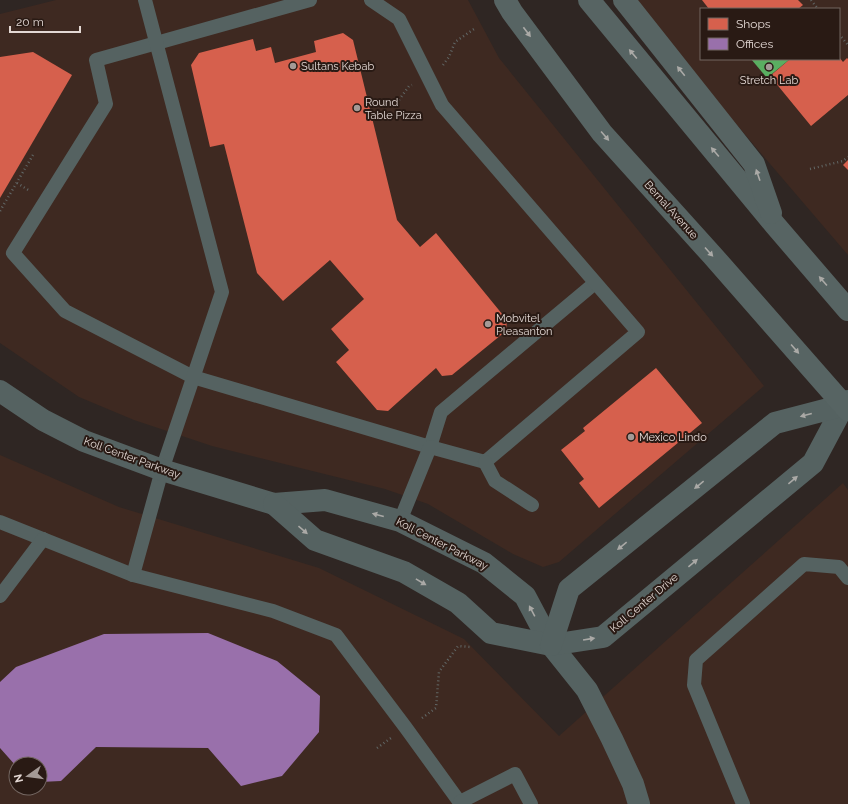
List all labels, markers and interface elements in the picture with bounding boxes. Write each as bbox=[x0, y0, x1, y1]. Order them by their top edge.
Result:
scale bar bbox=[10, 8, 80, 34]
legend bbox=[700, 8, 840, 60]
text: 20 m bbox=[16, 15, 44, 29]
text: Shops bbox=[736, 17, 771, 31]
one-way arrow bbox=[523, 27, 531, 38]
text: Offices bbox=[736, 37, 773, 51]
one-way arrow bbox=[629, 48, 637, 59]
place label: Sultans Kebab bbox=[301, 60, 374, 73]
marker: Sultans Kebab bbox=[288, 61, 298, 71]
marker: Stretch Lab bbox=[764, 62, 774, 72]
one-way arrow bbox=[677, 66, 685, 77]
place label: Stretch Lab bbox=[740, 74, 798, 87]
place label: Round Table Pizza bbox=[365, 96, 422, 122]
marker: Round Table Pizza bbox=[352, 103, 362, 113]
one-way arrow bbox=[600, 131, 609, 142]
one-way arrow bbox=[710, 147, 719, 158]
one-way arrow bbox=[755, 169, 761, 181]
street label: Bernal Avenue bbox=[641, 178, 701, 242]
one-way arrow bbox=[704, 247, 713, 256]
one-way arrow bbox=[818, 275, 827, 286]
place label: Mobvitel Pleasanton bbox=[496, 312, 553, 338]
marker: Mobvitel Pleasanton bbox=[483, 319, 493, 329]
one-way arrow bbox=[790, 344, 799, 354]
one-way arrow bbox=[800, 412, 812, 418]
place label: Mexico Lindo bbox=[639, 431, 707, 444]
marker: Mexico Lindo bbox=[626, 432, 636, 442]
street label: Koll Center Parkway bbox=[82, 435, 182, 481]
one-way arrow bbox=[787, 476, 798, 485]
one-way arrow bbox=[693, 480, 704, 489]
one-way arrow bbox=[372, 511, 384, 517]
street label: Koll Center Parkway bbox=[394, 515, 490, 573]
one-way arrow bbox=[298, 525, 308, 535]
one-way arrow bbox=[617, 542, 628, 551]
one-way arrow bbox=[687, 559, 698, 568]
street label: Koll Center Drive bbox=[607, 570, 681, 635]
one-way arrow bbox=[415, 578, 427, 585]
one-way arrow bbox=[529, 605, 536, 617]
one-way arrow bbox=[583, 636, 595, 642]
north arrow bbox=[8, 756, 48, 796]
text: N bbox=[11, 773, 26, 784]

